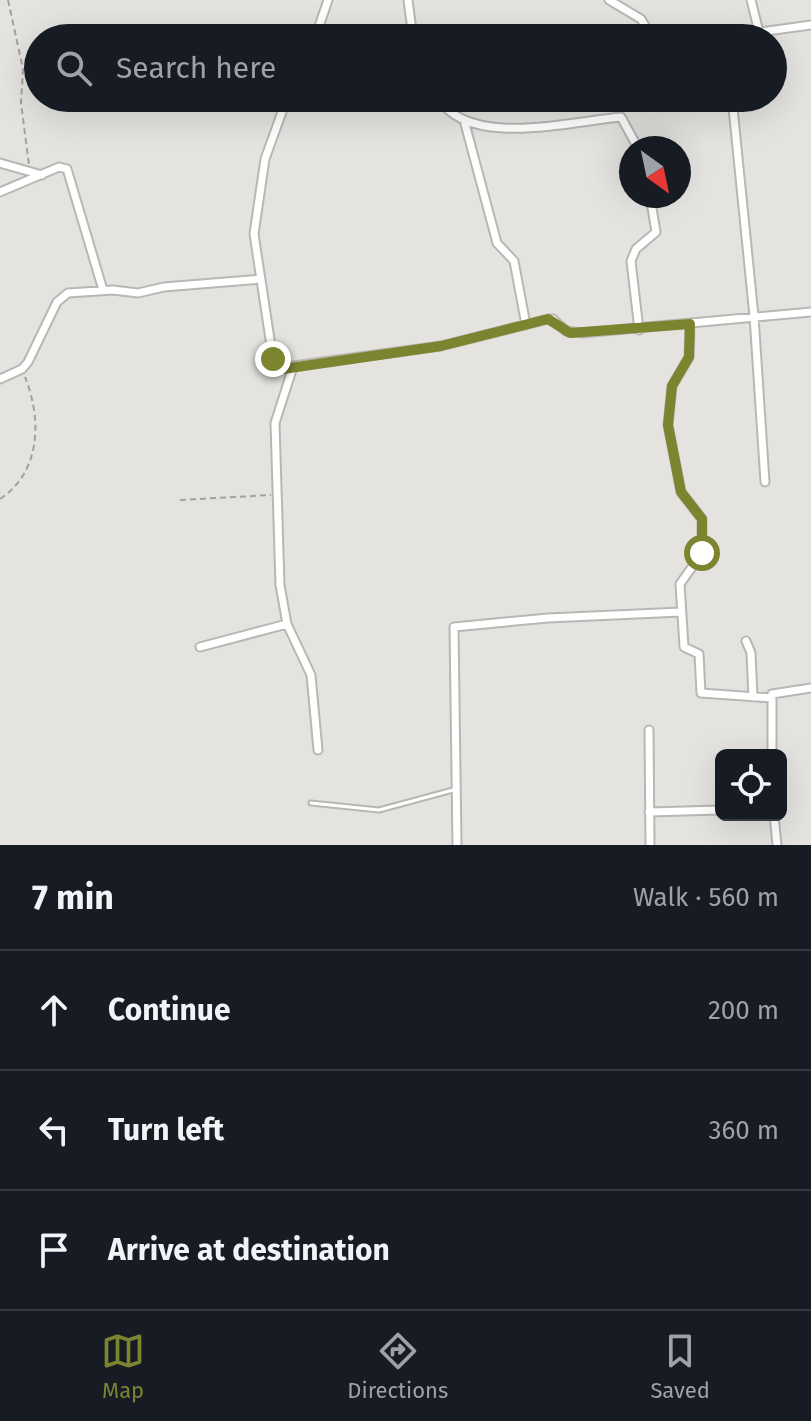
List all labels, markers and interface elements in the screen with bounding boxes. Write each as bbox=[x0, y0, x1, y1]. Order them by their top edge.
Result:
search box bbox=[24, 24, 787, 112]
icon: search bbox=[52, 46, 96, 90]
text: Search here bbox=[116, 50, 276, 86]
north arrow bbox=[619, 136, 691, 208]
route end bbox=[255, 341, 291, 377]
route start bbox=[684, 535, 720, 571]
map controls bbox=[715, 749, 787, 821]
button: locate bbox=[715, 749, 787, 821]
text: 7 min bbox=[32, 877, 114, 918]
text: Walk · 560 m bbox=[633, 882, 779, 913]
icon: ahead bbox=[32, 988, 76, 1032]
text: Continue bbox=[108, 992, 231, 1028]
text: 200 m bbox=[708, 995, 779, 1026]
icon: left bbox=[32, 1108, 76, 1152]
text: Turn left bbox=[108, 1112, 224, 1148]
text: 360 m bbox=[708, 1115, 779, 1146]
icon: arrive bbox=[32, 1228, 76, 1272]
text: Arrive at destination bbox=[108, 1232, 390, 1268]
tab: Map bbox=[101, 1329, 145, 1404]
tab: Directions bbox=[347, 1329, 448, 1404]
tab: Saved bbox=[650, 1329, 710, 1404]

